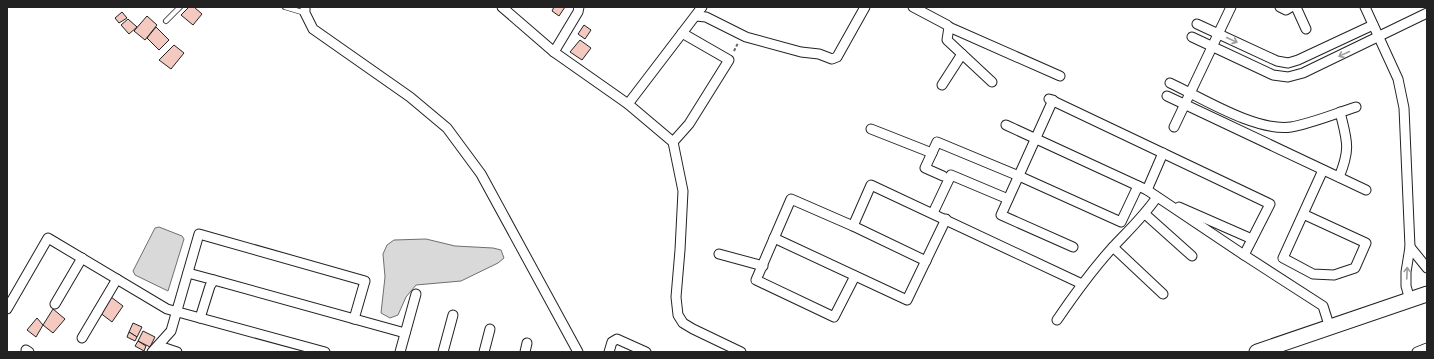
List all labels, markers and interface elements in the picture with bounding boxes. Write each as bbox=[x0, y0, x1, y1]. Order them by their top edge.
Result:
one-way arrow bbox=[1226, 37, 1238, 44]
one-way arrow bbox=[1338, 51, 1350, 58]
one-way arrow bbox=[1403, 267, 1410, 280]

